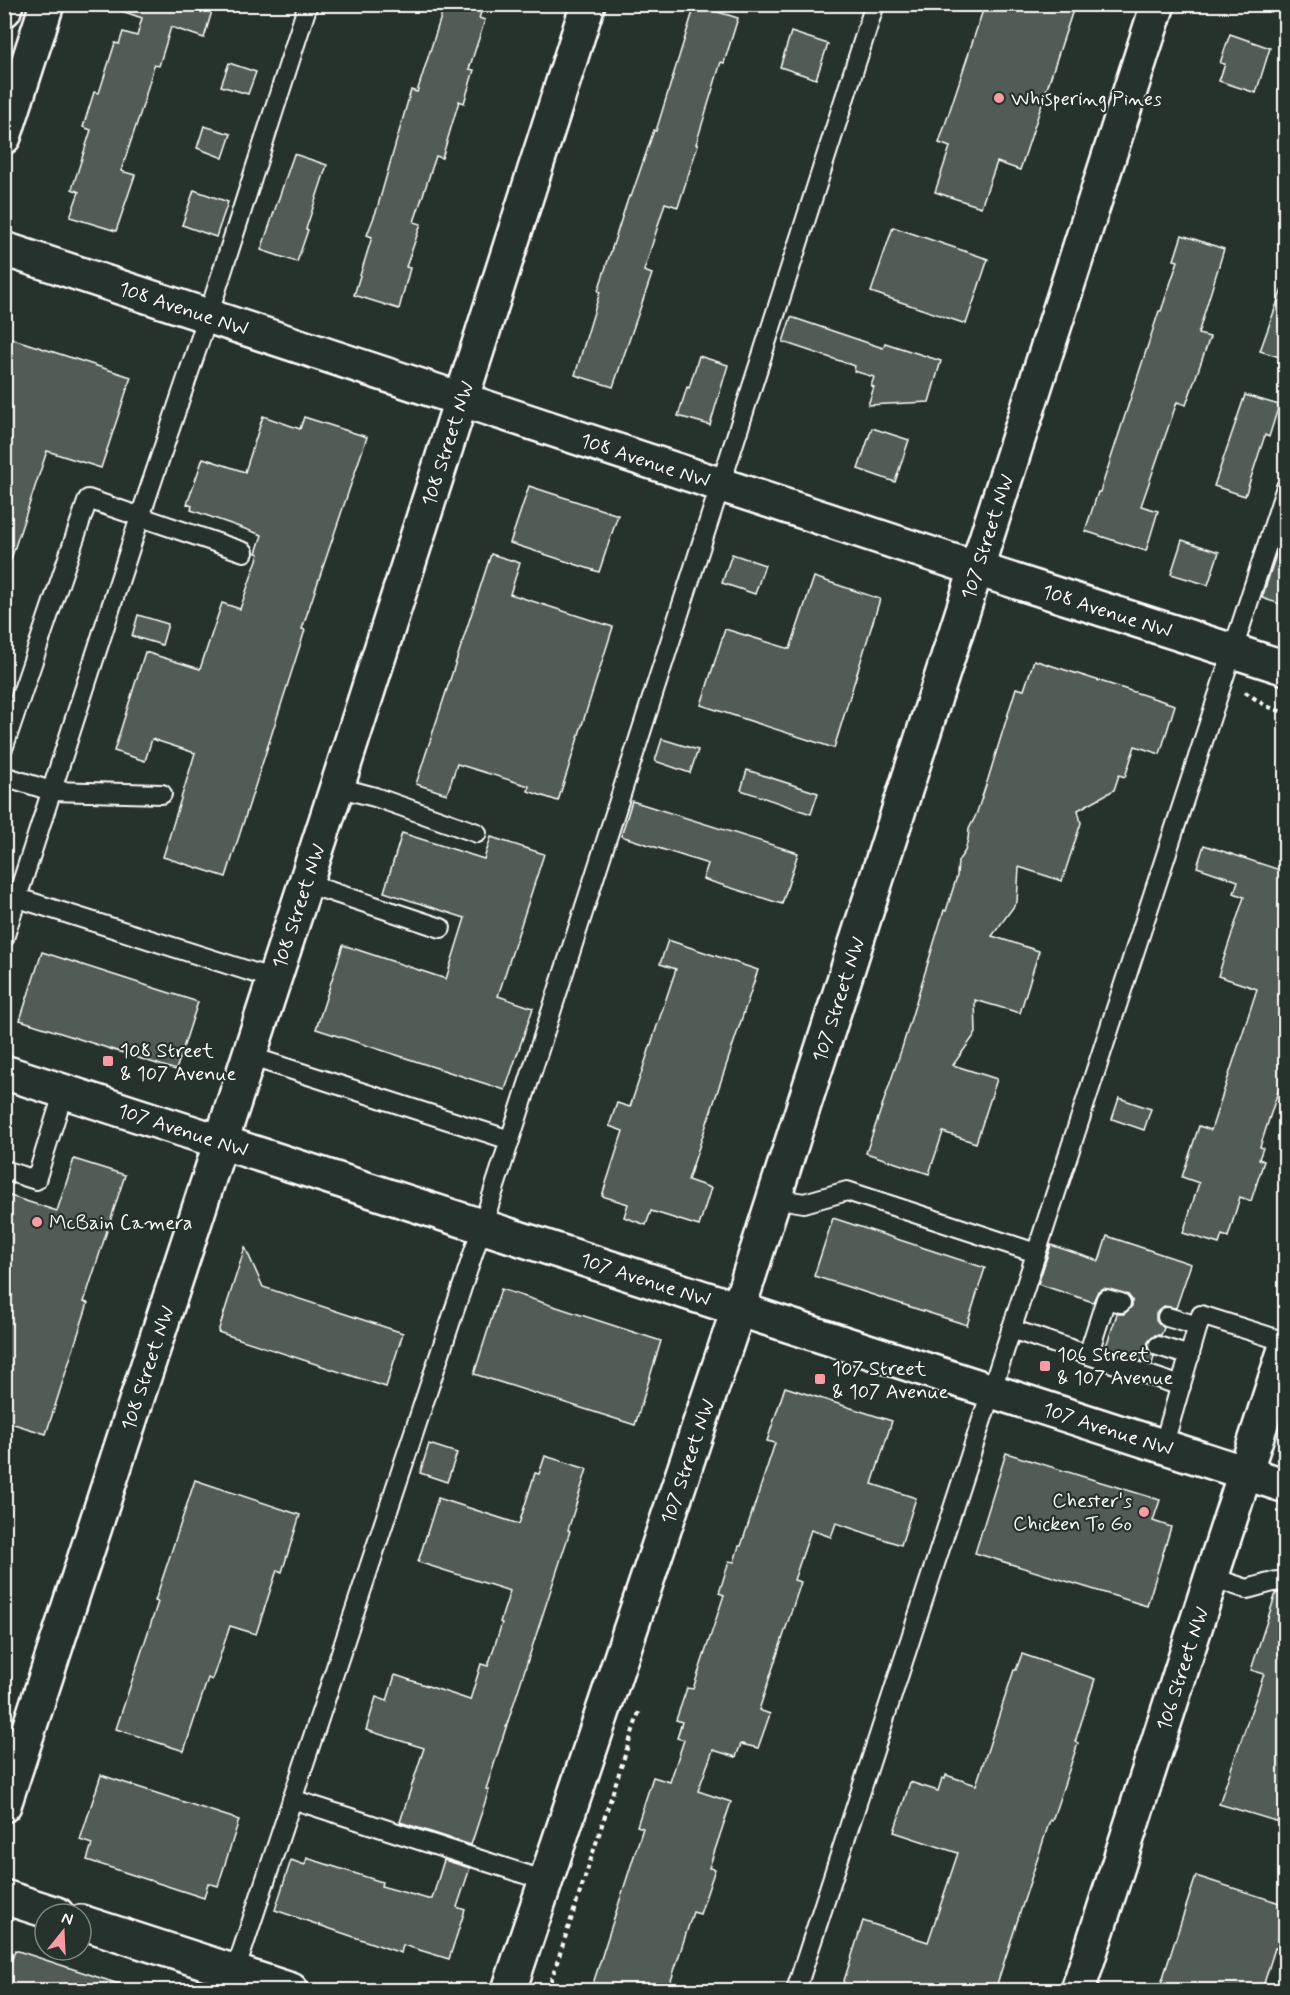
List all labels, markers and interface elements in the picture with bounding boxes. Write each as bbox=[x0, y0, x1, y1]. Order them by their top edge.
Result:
place label: Whispering Pines bbox=[1011, 86, 1162, 113]
marker: Whispering Pines bbox=[992, 91, 1006, 105]
street label: 108 Avenue NW bbox=[115, 276, 252, 343]
street label: 108 Street NW bbox=[416, 378, 481, 510]
street label: 108 Avenue NW bbox=[577, 427, 713, 495]
street label: 107 Street NW bbox=[955, 471, 1021, 603]
street label: 108 Avenue NW bbox=[1039, 579, 1175, 646]
street label: 108 Street NW bbox=[267, 840, 333, 972]
street label: 107 Street NW bbox=[807, 933, 872, 1066]
place label: 108 Street & 107 Avenue bbox=[120, 1038, 237, 1088]
marker: 108 Street & 107 Avenue bbox=[101, 1054, 115, 1068]
street label: 107 Avenue NW bbox=[114, 1098, 251, 1165]
place label: McBain Camera bbox=[49, 1210, 193, 1237]
marker: McBain Camera bbox=[30, 1215, 44, 1229]
street label: 107 Avenue NW bbox=[577, 1247, 714, 1314]
street label: 108 Street NW bbox=[115, 1302, 182, 1434]
place label: 106 Street & 107 Avenue bbox=[1057, 1342, 1174, 1392]
place label: 107 Street & 107 Avenue bbox=[832, 1356, 949, 1406]
marker: 106 Street & 107 Avenue bbox=[1038, 1359, 1052, 1373]
marker: 107 Street & 107 Avenue bbox=[813, 1372, 827, 1386]
street label: 107 Street NW bbox=[655, 1395, 722, 1528]
street label: 107 Avenue NW bbox=[1039, 1396, 1176, 1464]
place label: Chester's Chicken To Go bbox=[1013, 1488, 1132, 1538]
marker: Chester's Chicken To Go bbox=[1137, 1505, 1151, 1519]
street label: 106 Street NW bbox=[1151, 1603, 1216, 1734]
north arrow bbox=[33, 1902, 93, 1962]
text: N bbox=[59, 1908, 75, 1931]

